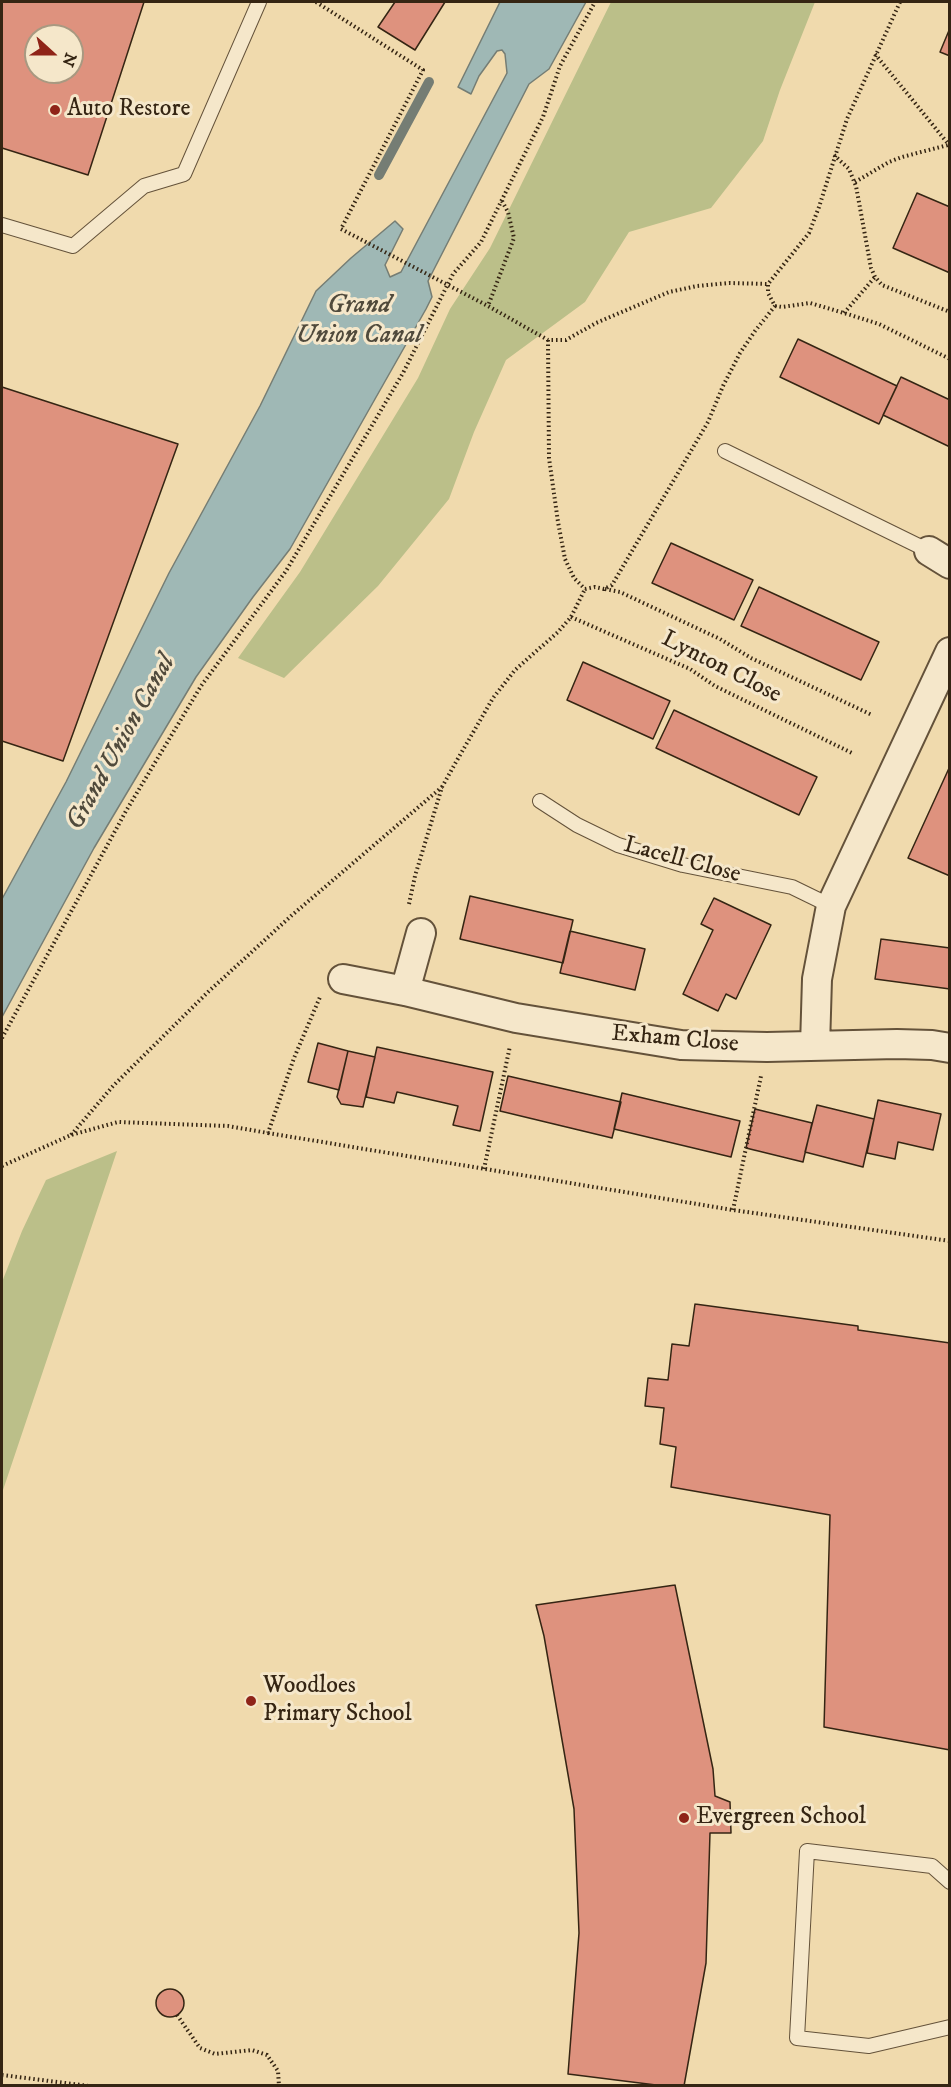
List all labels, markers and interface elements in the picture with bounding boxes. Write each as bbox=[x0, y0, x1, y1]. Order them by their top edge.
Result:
north arrow bbox=[24, 24, 84, 84]
text: N bbox=[57, 50, 81, 69]
place label: Auto Restore bbox=[67, 96, 190, 124]
marker: Auto Restore bbox=[48, 103, 62, 117]
water label: Grand Union Canal bbox=[296, 291, 422, 352]
street label: Lynton Close bbox=[656, 626, 786, 710]
water label: Grand Union Canal bbox=[61, 650, 183, 836]
street label: Lacell Close bbox=[620, 832, 744, 890]
street label: Exham Close bbox=[610, 1020, 740, 1060]
place label: Woodloes Primary School bbox=[263, 1673, 412, 1729]
marker: Woodloes Primary School bbox=[244, 1694, 258, 1708]
place label: Evergreen School bbox=[696, 1804, 866, 1832]
marker: Evergreen School bbox=[677, 1811, 691, 1825]

